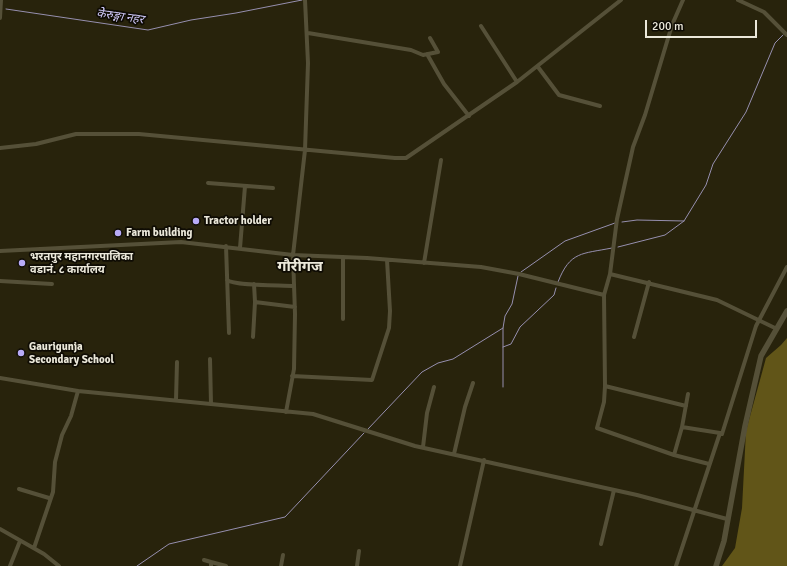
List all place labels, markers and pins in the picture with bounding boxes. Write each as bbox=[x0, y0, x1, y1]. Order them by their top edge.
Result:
place label: Tractor holder bbox=[204, 214, 272, 228]
marker: Tractor holder bbox=[191, 216, 201, 226]
place label: Farm building bbox=[126, 226, 192, 240]
marker: Farm building bbox=[113, 228, 123, 238]
place label: भरतपुर महानगरपालिका वडानं. ८ कार्यालय bbox=[30, 250, 133, 276]
marker: भरतपुर महानगरपालिका वडानं. ८ कार्यालय bbox=[17, 258, 27, 268]
place label: Gaurigunja Secondary School bbox=[29, 340, 114, 366]
marker: Gaurigunja Secondary School bbox=[16, 348, 26, 358]

